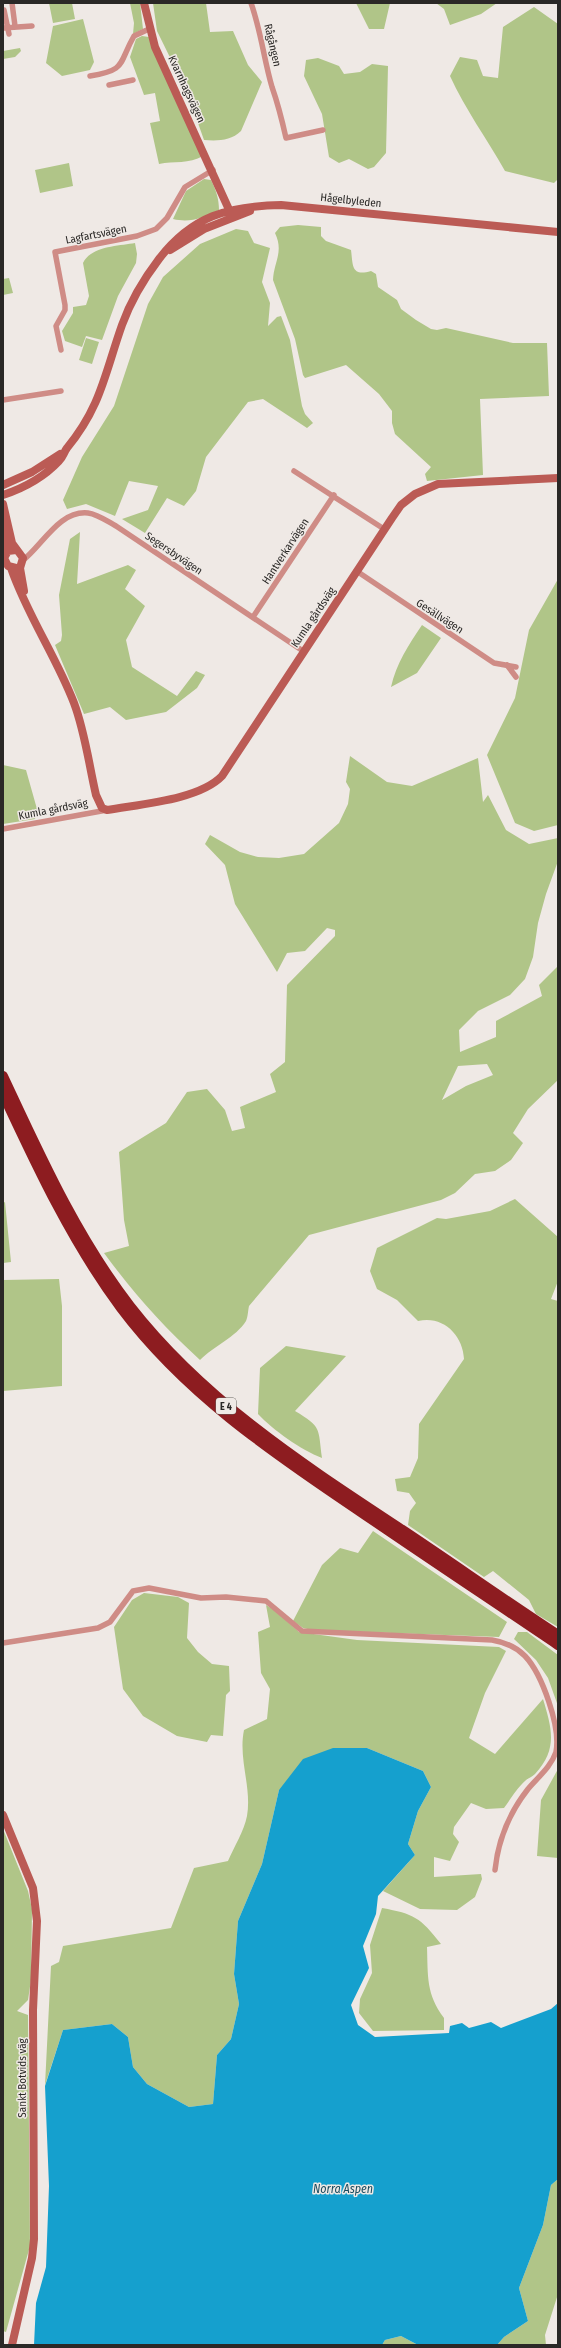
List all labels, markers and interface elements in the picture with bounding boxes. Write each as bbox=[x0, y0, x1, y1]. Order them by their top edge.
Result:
street label: Rågången bbox=[261, 22, 284, 68]
street label: Kvarnhagsvägen bbox=[165, 54, 208, 125]
street label: Hågelbyleden bbox=[320, 191, 382, 210]
street label: Lagfartsvägen bbox=[64, 222, 128, 247]
street label: Hantverkarvägen bbox=[259, 516, 312, 587]
street label: Segersbyvägen bbox=[142, 529, 205, 577]
street label: Kumla gårdsväg bbox=[288, 584, 339, 650]
street label: Gesällvägen bbox=[414, 596, 466, 636]
street label: Kumla gårdsväg bbox=[17, 796, 90, 823]
road number: E 4 bbox=[216, 1398, 236, 1414]
street label: Sankt Botvids väg bbox=[16, 2037, 29, 2118]
water label: Norra Aspen bbox=[313, 2182, 373, 2196]

